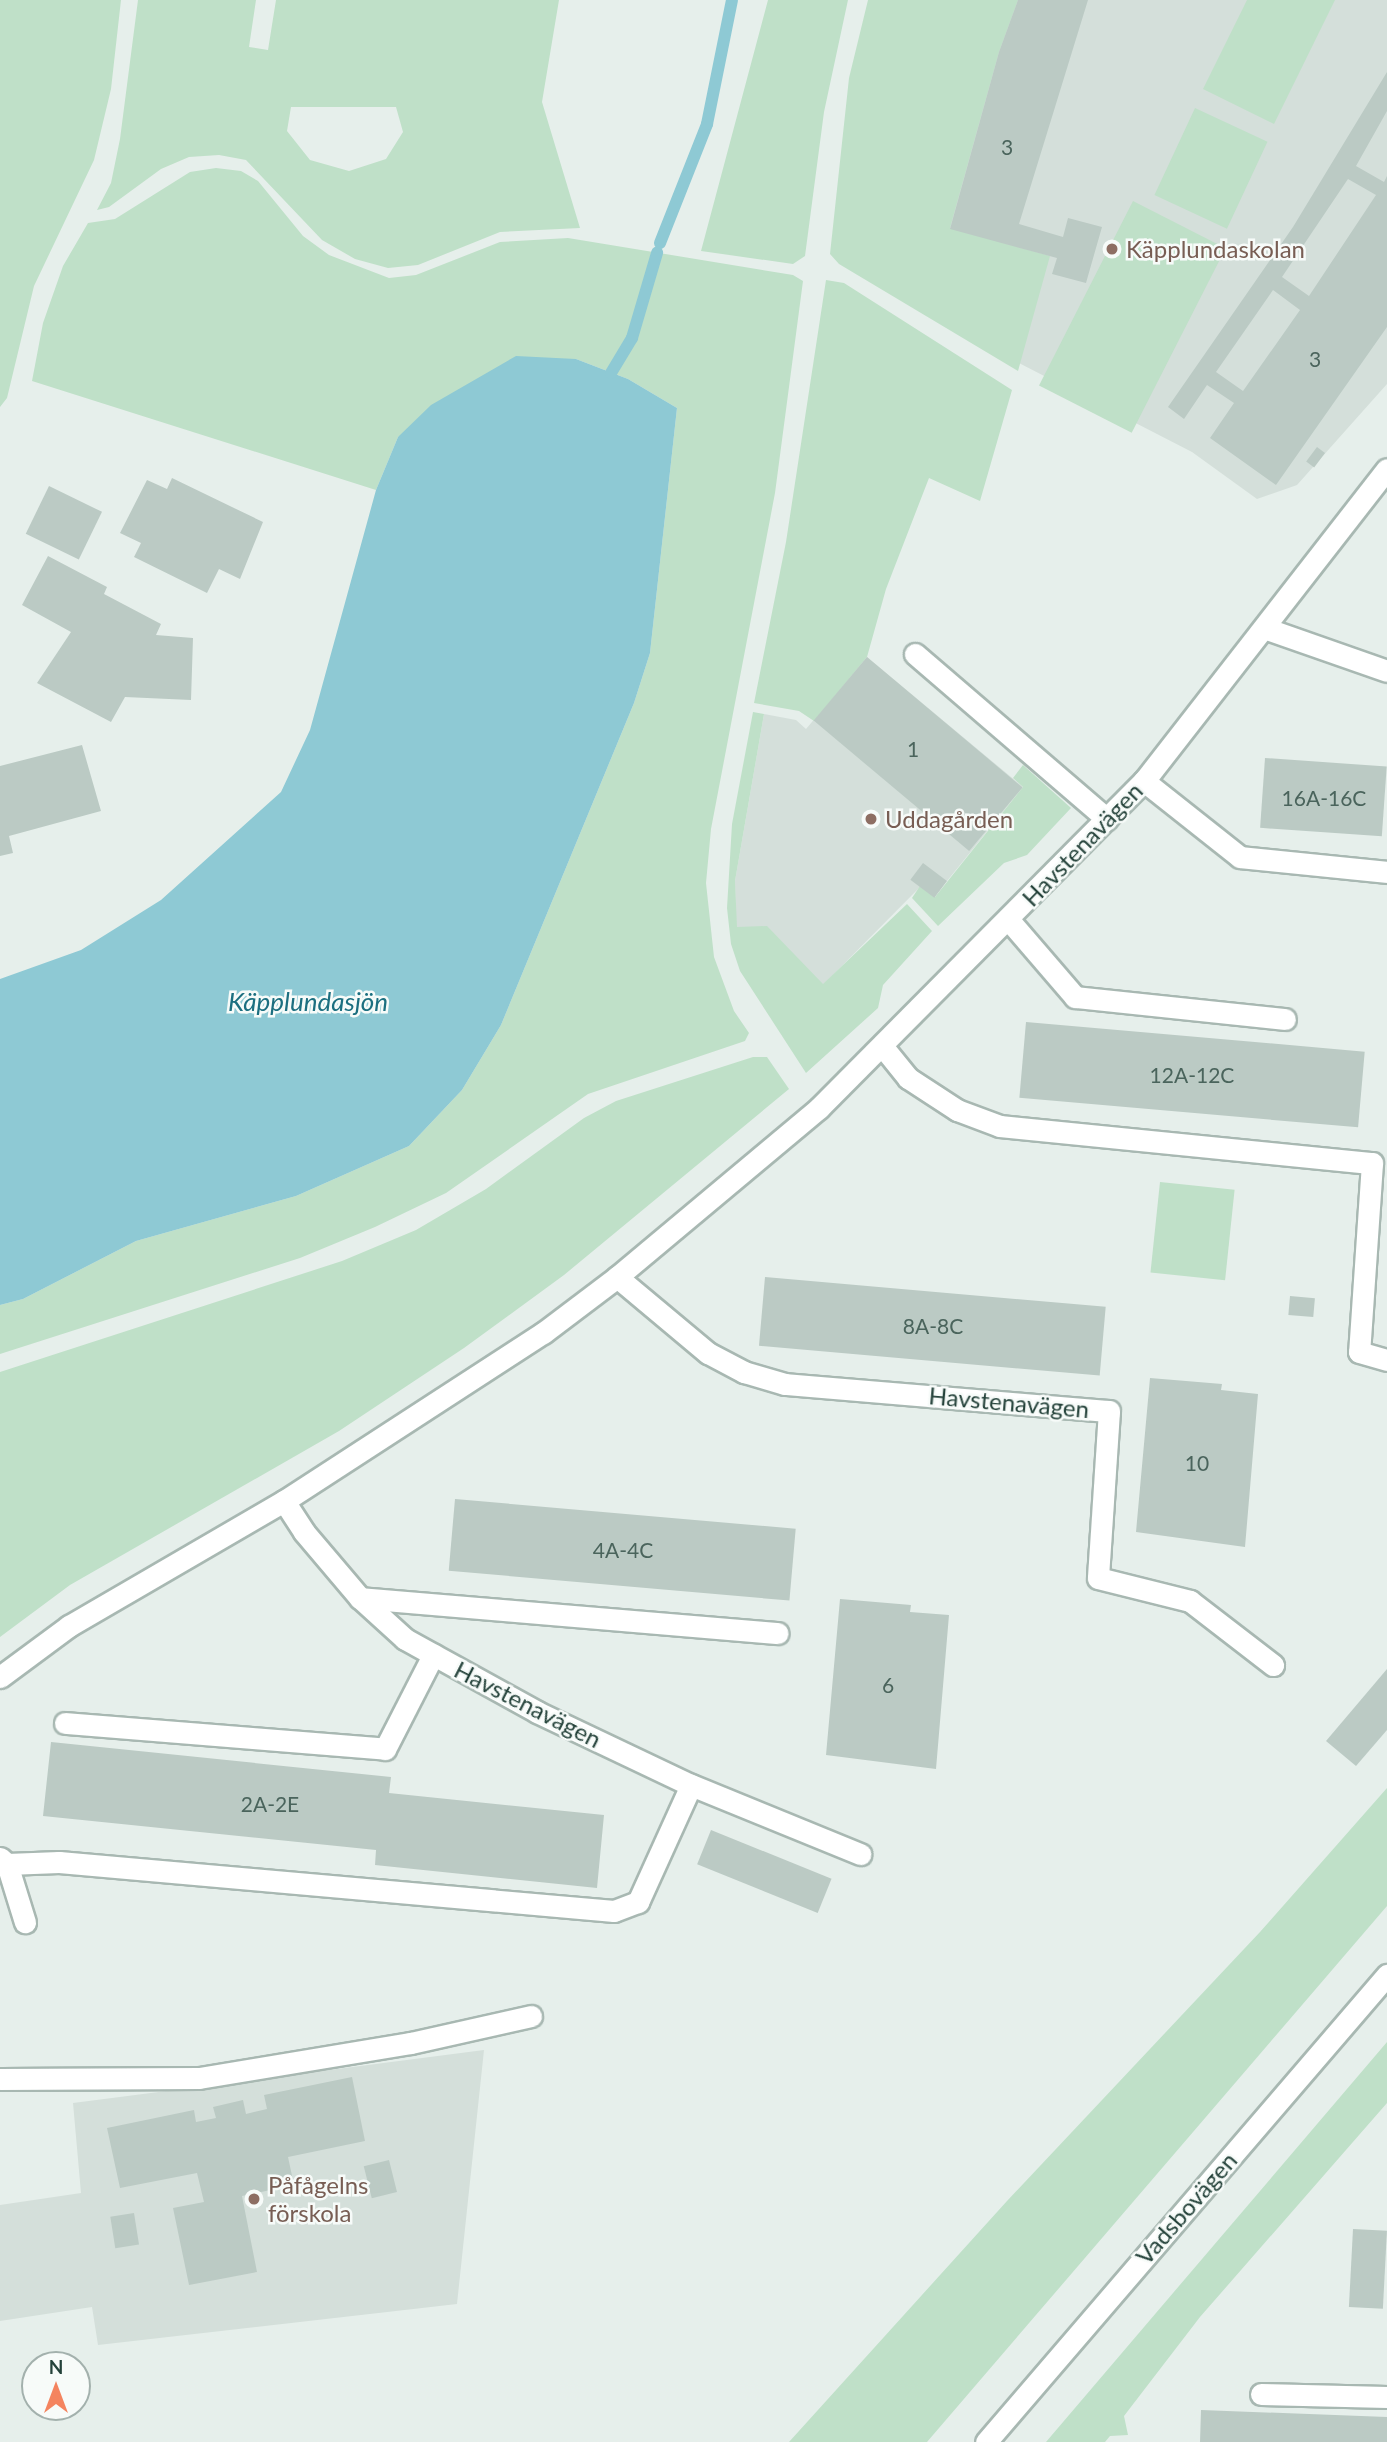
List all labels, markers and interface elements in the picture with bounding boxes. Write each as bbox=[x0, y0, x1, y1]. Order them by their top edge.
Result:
house number: 3 bbox=[1001, 134, 1013, 160]
place label: Käpplundaskolan bbox=[1126, 235, 1305, 263]
marker: Käpplundaskolan bbox=[1104, 241, 1120, 257]
house number: 3 bbox=[1309, 346, 1321, 372]
house number: 1 bbox=[907, 736, 919, 762]
street label: Havstenavägen bbox=[1016, 776, 1148, 912]
house number: 16A-16C bbox=[1282, 785, 1366, 811]
place label: Uddagården bbox=[885, 805, 1013, 833]
marker: Uddagården bbox=[863, 811, 879, 827]
water label: Käpplundasjön bbox=[228, 986, 388, 1018]
house number: 12A-12C bbox=[1150, 1062, 1234, 1088]
house number: 8A-8C bbox=[903, 1313, 963, 1339]
street label: Havstenavägen bbox=[928, 1381, 1090, 1423]
house number: 10 bbox=[1185, 1450, 1209, 1476]
house number: 4A-4C bbox=[593, 1537, 653, 1563]
street label: Havstenavägen bbox=[450, 1655, 606, 1753]
house number: 6 bbox=[882, 1672, 894, 1698]
house number: 2A-2E bbox=[241, 1791, 299, 1817]
street label: Vadsbovägen bbox=[1129, 2146, 1243, 2270]
place label: Påfågelns förskola bbox=[268, 2171, 368, 2227]
marker: Påfågelns förskola bbox=[246, 2191, 262, 2207]
north arrow bbox=[21, 2351, 91, 2421]
text: N bbox=[49, 2355, 63, 2378]

